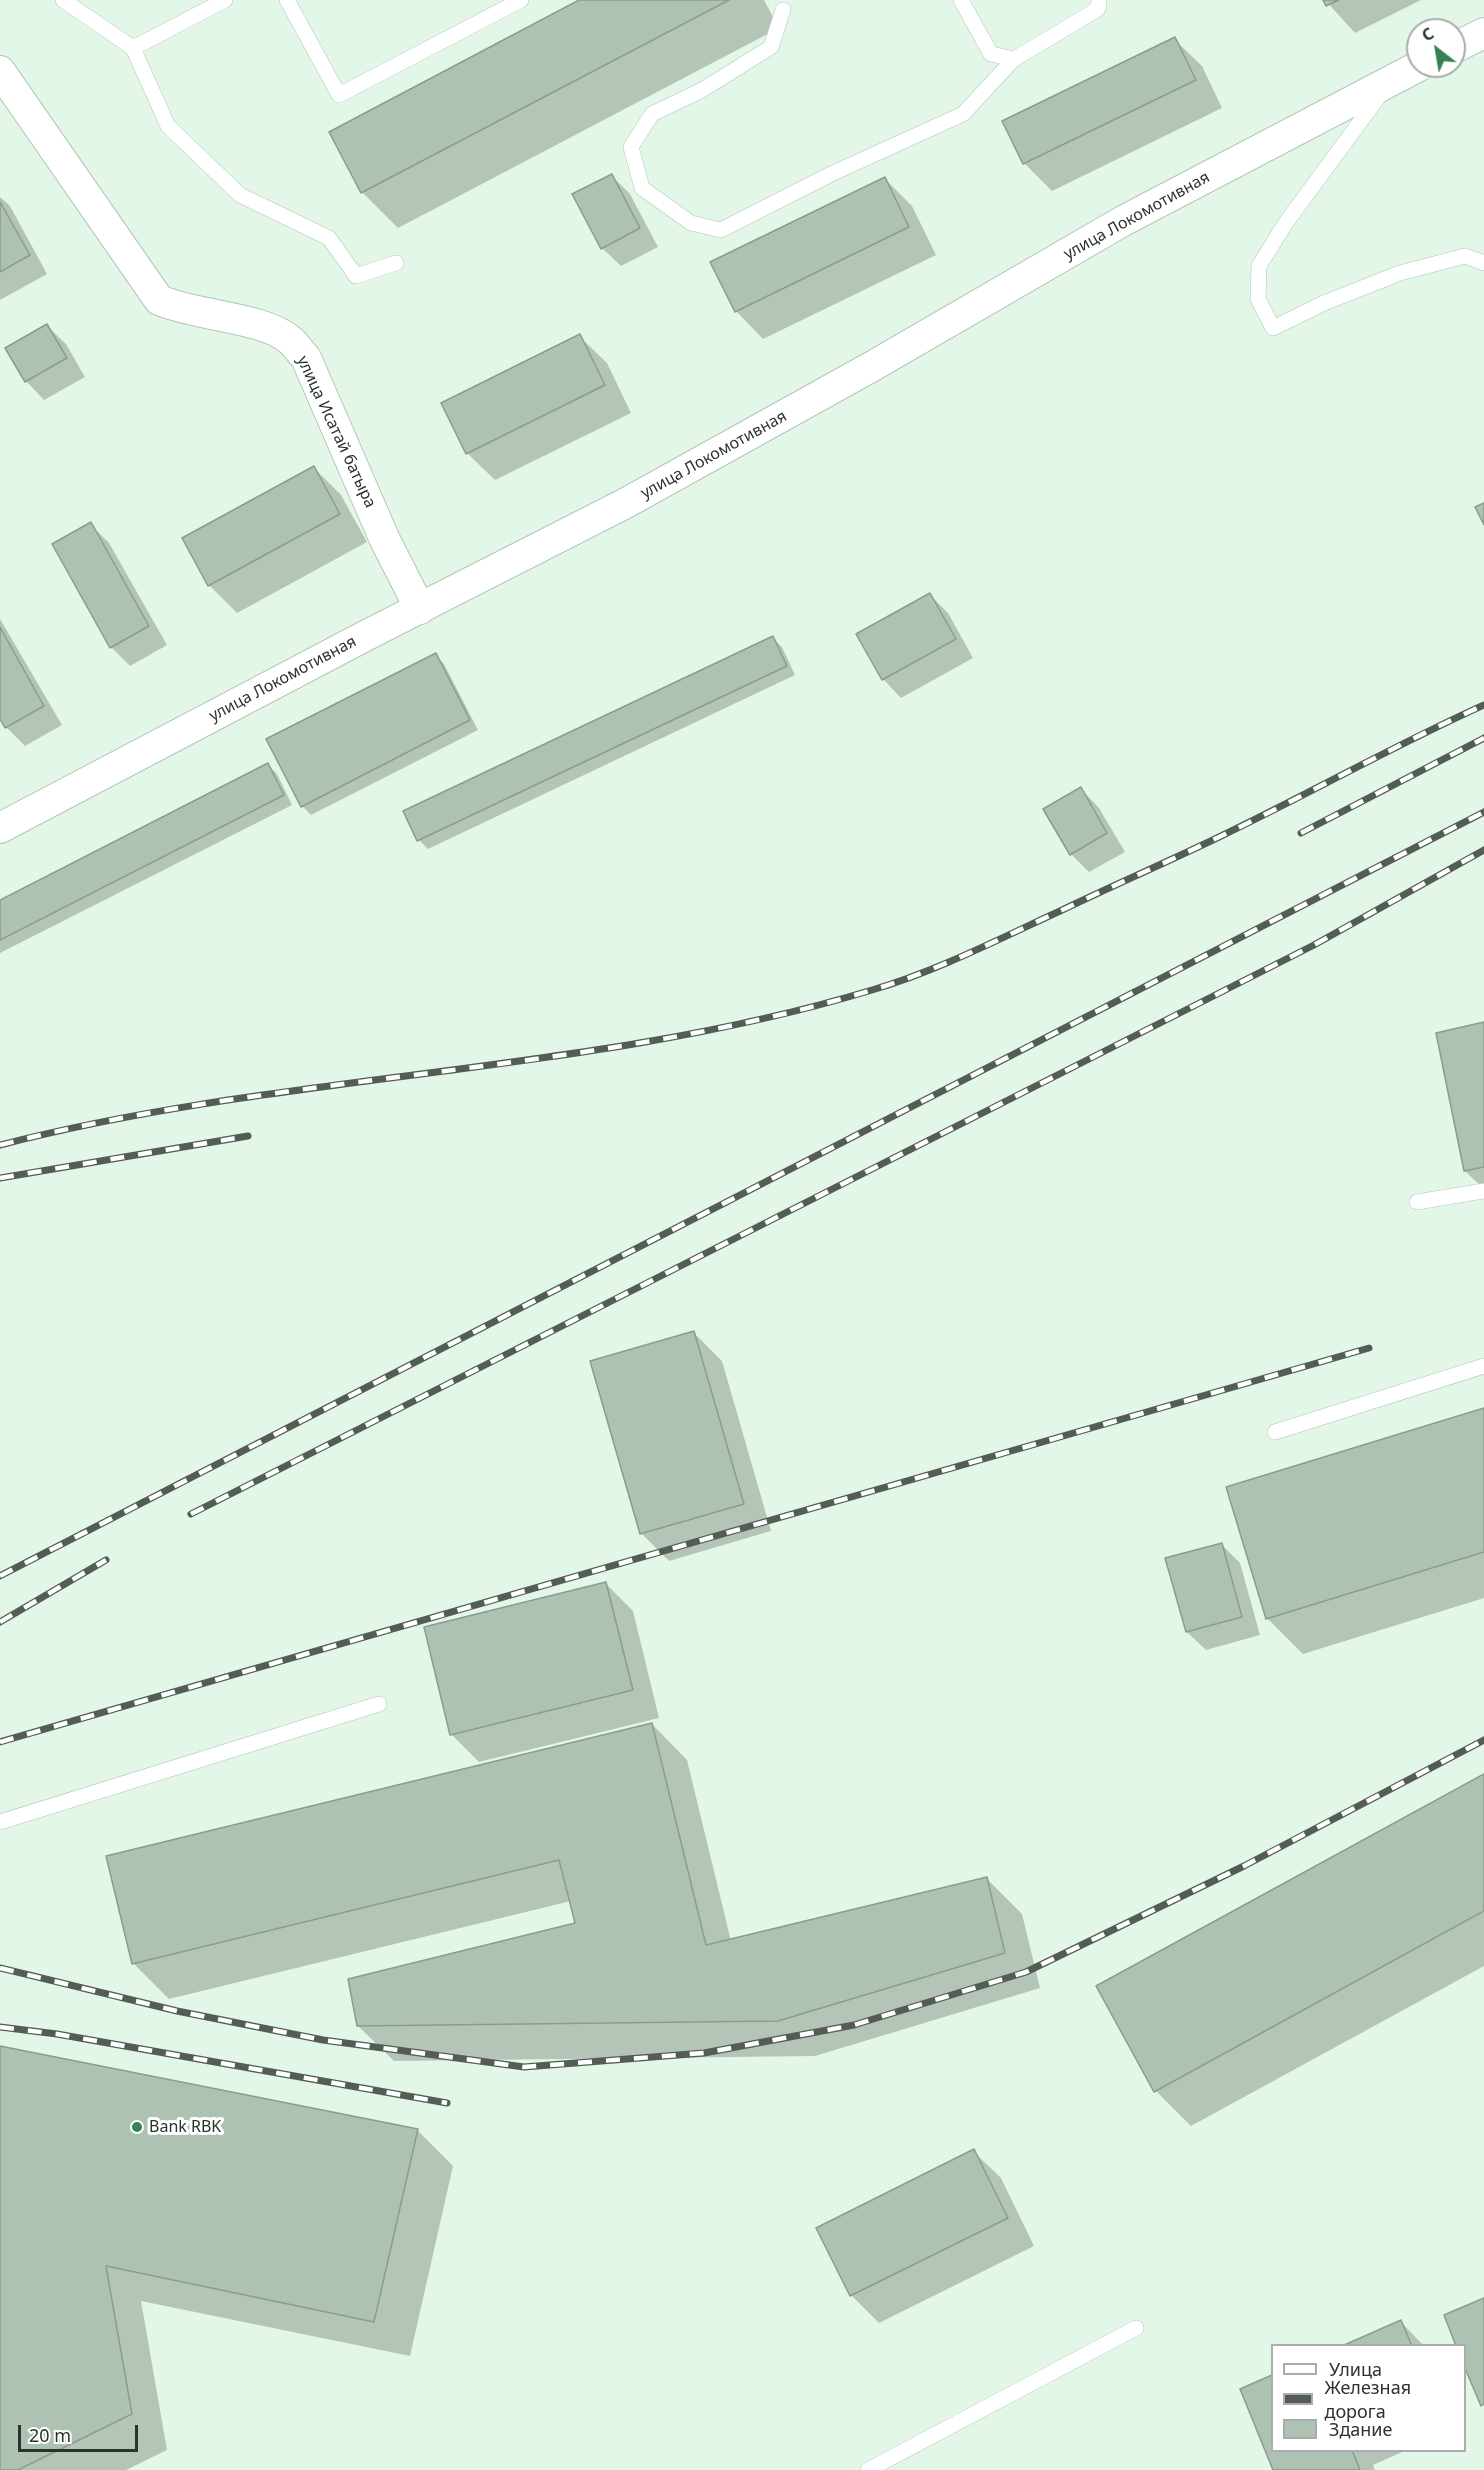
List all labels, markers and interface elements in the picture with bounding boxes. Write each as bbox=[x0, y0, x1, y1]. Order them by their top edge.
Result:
north arrow bbox=[1406, 18, 1466, 78]
text: С bbox=[1418, 22, 1438, 46]
street label: улица Локомотивная bbox=[1061, 168, 1213, 264]
street label: улица Исатай батыра bbox=[292, 353, 380, 511]
street label: улица Локомотивная bbox=[638, 407, 790, 503]
street label: улица Локомотивная bbox=[206, 632, 360, 726]
place label: Bank RBK bbox=[149, 2117, 221, 2137]
marker: Bank RBK bbox=[130, 2120, 144, 2134]
legend bbox=[1271, 2344, 1466, 2452]
text: Улица bbox=[1329, 2357, 1382, 2381]
text: Железная дорога bbox=[1325, 2375, 1411, 2423]
scale bar bbox=[21, 2413, 141, 2451]
text: Здание bbox=[1329, 2417, 1392, 2441]
text: 20 m bbox=[29, 2423, 71, 2447]

